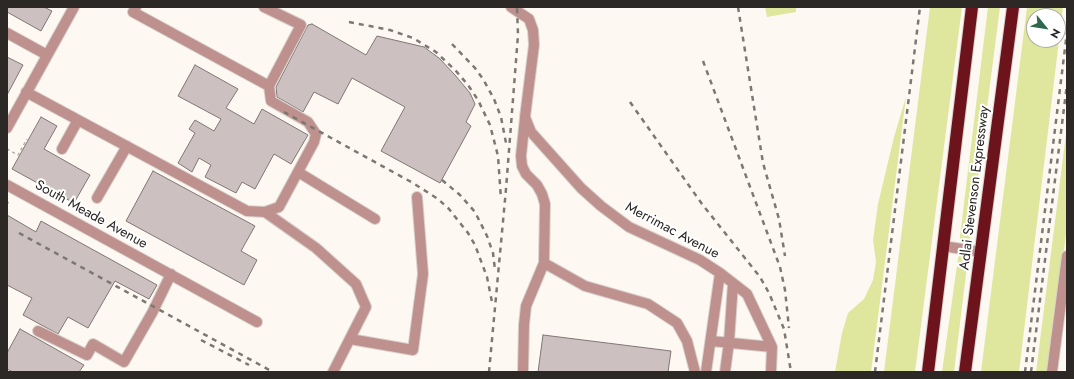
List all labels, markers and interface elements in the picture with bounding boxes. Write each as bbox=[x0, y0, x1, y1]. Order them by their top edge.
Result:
north arrow bbox=[1026, 8, 1066, 48]
text: N bbox=[1046, 26, 1065, 41]
street label: Adlai Stevenson Expressway bbox=[957, 105, 993, 271]
street label: South Meade Avenue bbox=[32, 177, 150, 253]
street label: Merrimac Avenue bbox=[622, 199, 722, 263]

